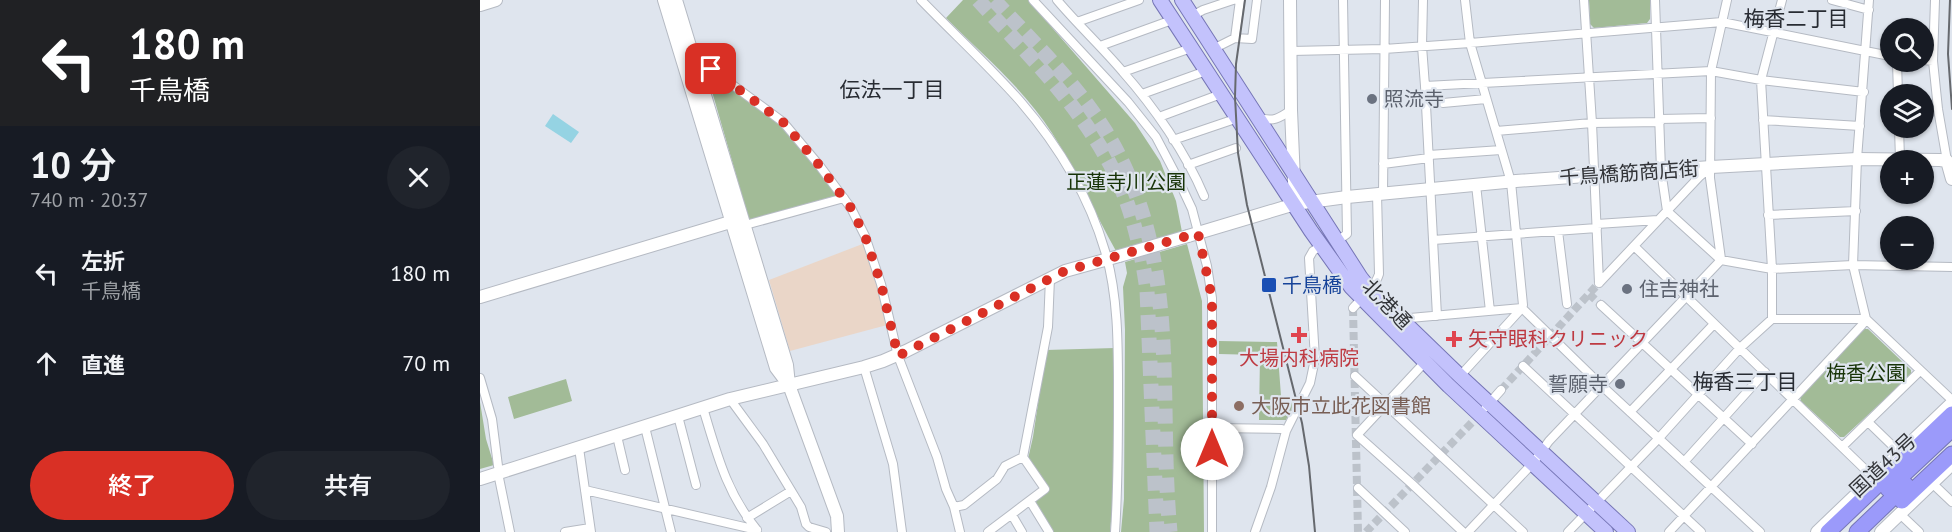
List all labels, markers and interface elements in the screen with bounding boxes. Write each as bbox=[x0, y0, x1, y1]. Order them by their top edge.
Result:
district label: 梅香二丁目 bbox=[1744, 5, 1849, 32]
text: 180 m bbox=[129, 16, 245, 71]
map controls bbox=[1880, 18, 1934, 270]
button: search bbox=[1880, 18, 1934, 72]
icon: left bbox=[30, 24, 108, 102]
pin bbox=[685, 43, 736, 94]
icon: arrive bbox=[694, 52, 727, 85]
text: 千鳥橋 bbox=[129, 73, 210, 107]
district label: 伝法一丁目 bbox=[840, 76, 945, 103]
button: layers bbox=[1880, 84, 1934, 138]
place label: 照流寺 bbox=[1384, 86, 1444, 112]
marker: 照流寺 bbox=[1365, 92, 1379, 106]
text: 10 分 bbox=[30, 141, 116, 188]
button: close bbox=[387, 146, 450, 209]
button: + bbox=[1880, 150, 1934, 204]
street label: 千鳥橋筋商店街 bbox=[1558, 155, 1700, 191]
park label: 正蓮寺川公園 bbox=[1066, 169, 1186, 195]
text: 740 m · 20:37 bbox=[30, 187, 148, 213]
button: − bbox=[1880, 216, 1934, 270]
text: 左折 bbox=[81, 247, 125, 275]
icon: left bbox=[30, 257, 63, 290]
text: 180 m bbox=[390, 259, 450, 287]
place label: 千鳥橋 bbox=[1282, 272, 1342, 298]
street label: 北港通 bbox=[1357, 273, 1417, 335]
marker: 千鳥橋 bbox=[1260, 276, 1278, 294]
place label: 住吉神社 bbox=[1639, 276, 1719, 302]
text: 千鳥橋 bbox=[81, 278, 141, 304]
marker: 住吉神社 bbox=[1620, 282, 1634, 296]
marker: 大場内科病院 bbox=[1290, 326, 1308, 344]
place label: 矢守眼科クリニック bbox=[1468, 326, 1648, 352]
marker: 矢守眼科クリニック bbox=[1445, 330, 1463, 348]
place label: 大場内科病院 bbox=[1239, 345, 1359, 371]
icon: ahead bbox=[30, 347, 63, 380]
text: 70 m bbox=[402, 349, 450, 377]
text: 直進 bbox=[81, 351, 125, 379]
park label: 梅香公園 bbox=[1826, 360, 1906, 386]
district label: 梅香三丁目 bbox=[1693, 368, 1798, 395]
place label: 誓願寺 bbox=[1548, 371, 1608, 397]
marker: 誓願寺 bbox=[1613, 377, 1627, 391]
place label: 大阪市立此花図書館 bbox=[1251, 393, 1431, 419]
marker: 大阪市立此花図書館 bbox=[1232, 399, 1246, 413]
position arrow bbox=[1180, 417, 1244, 481]
street label: 国道43号 bbox=[1844, 428, 1922, 502]
button: 終了 bbox=[30, 451, 234, 520]
button: 共有 bbox=[246, 451, 450, 520]

